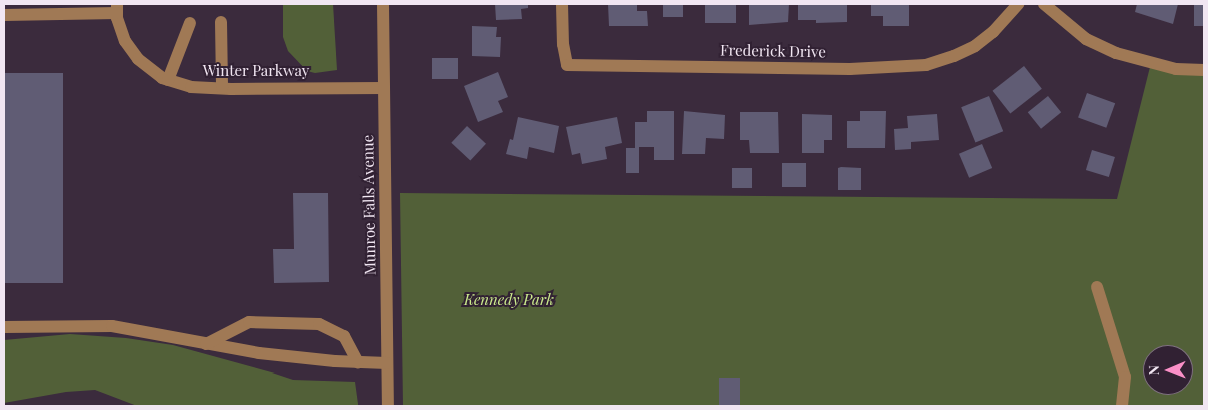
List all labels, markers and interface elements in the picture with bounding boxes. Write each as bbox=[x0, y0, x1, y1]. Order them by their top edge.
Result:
street label: Frederick Drive bbox=[720, 41, 826, 61]
street label: Winter Parkway bbox=[202, 62, 310, 80]
street label: Munroe Falls Avenue bbox=[359, 134, 379, 276]
park label: Kennedy Park bbox=[464, 291, 554, 309]
north arrow bbox=[1143, 345, 1193, 395]
text: N bbox=[1144, 365, 1163, 375]

